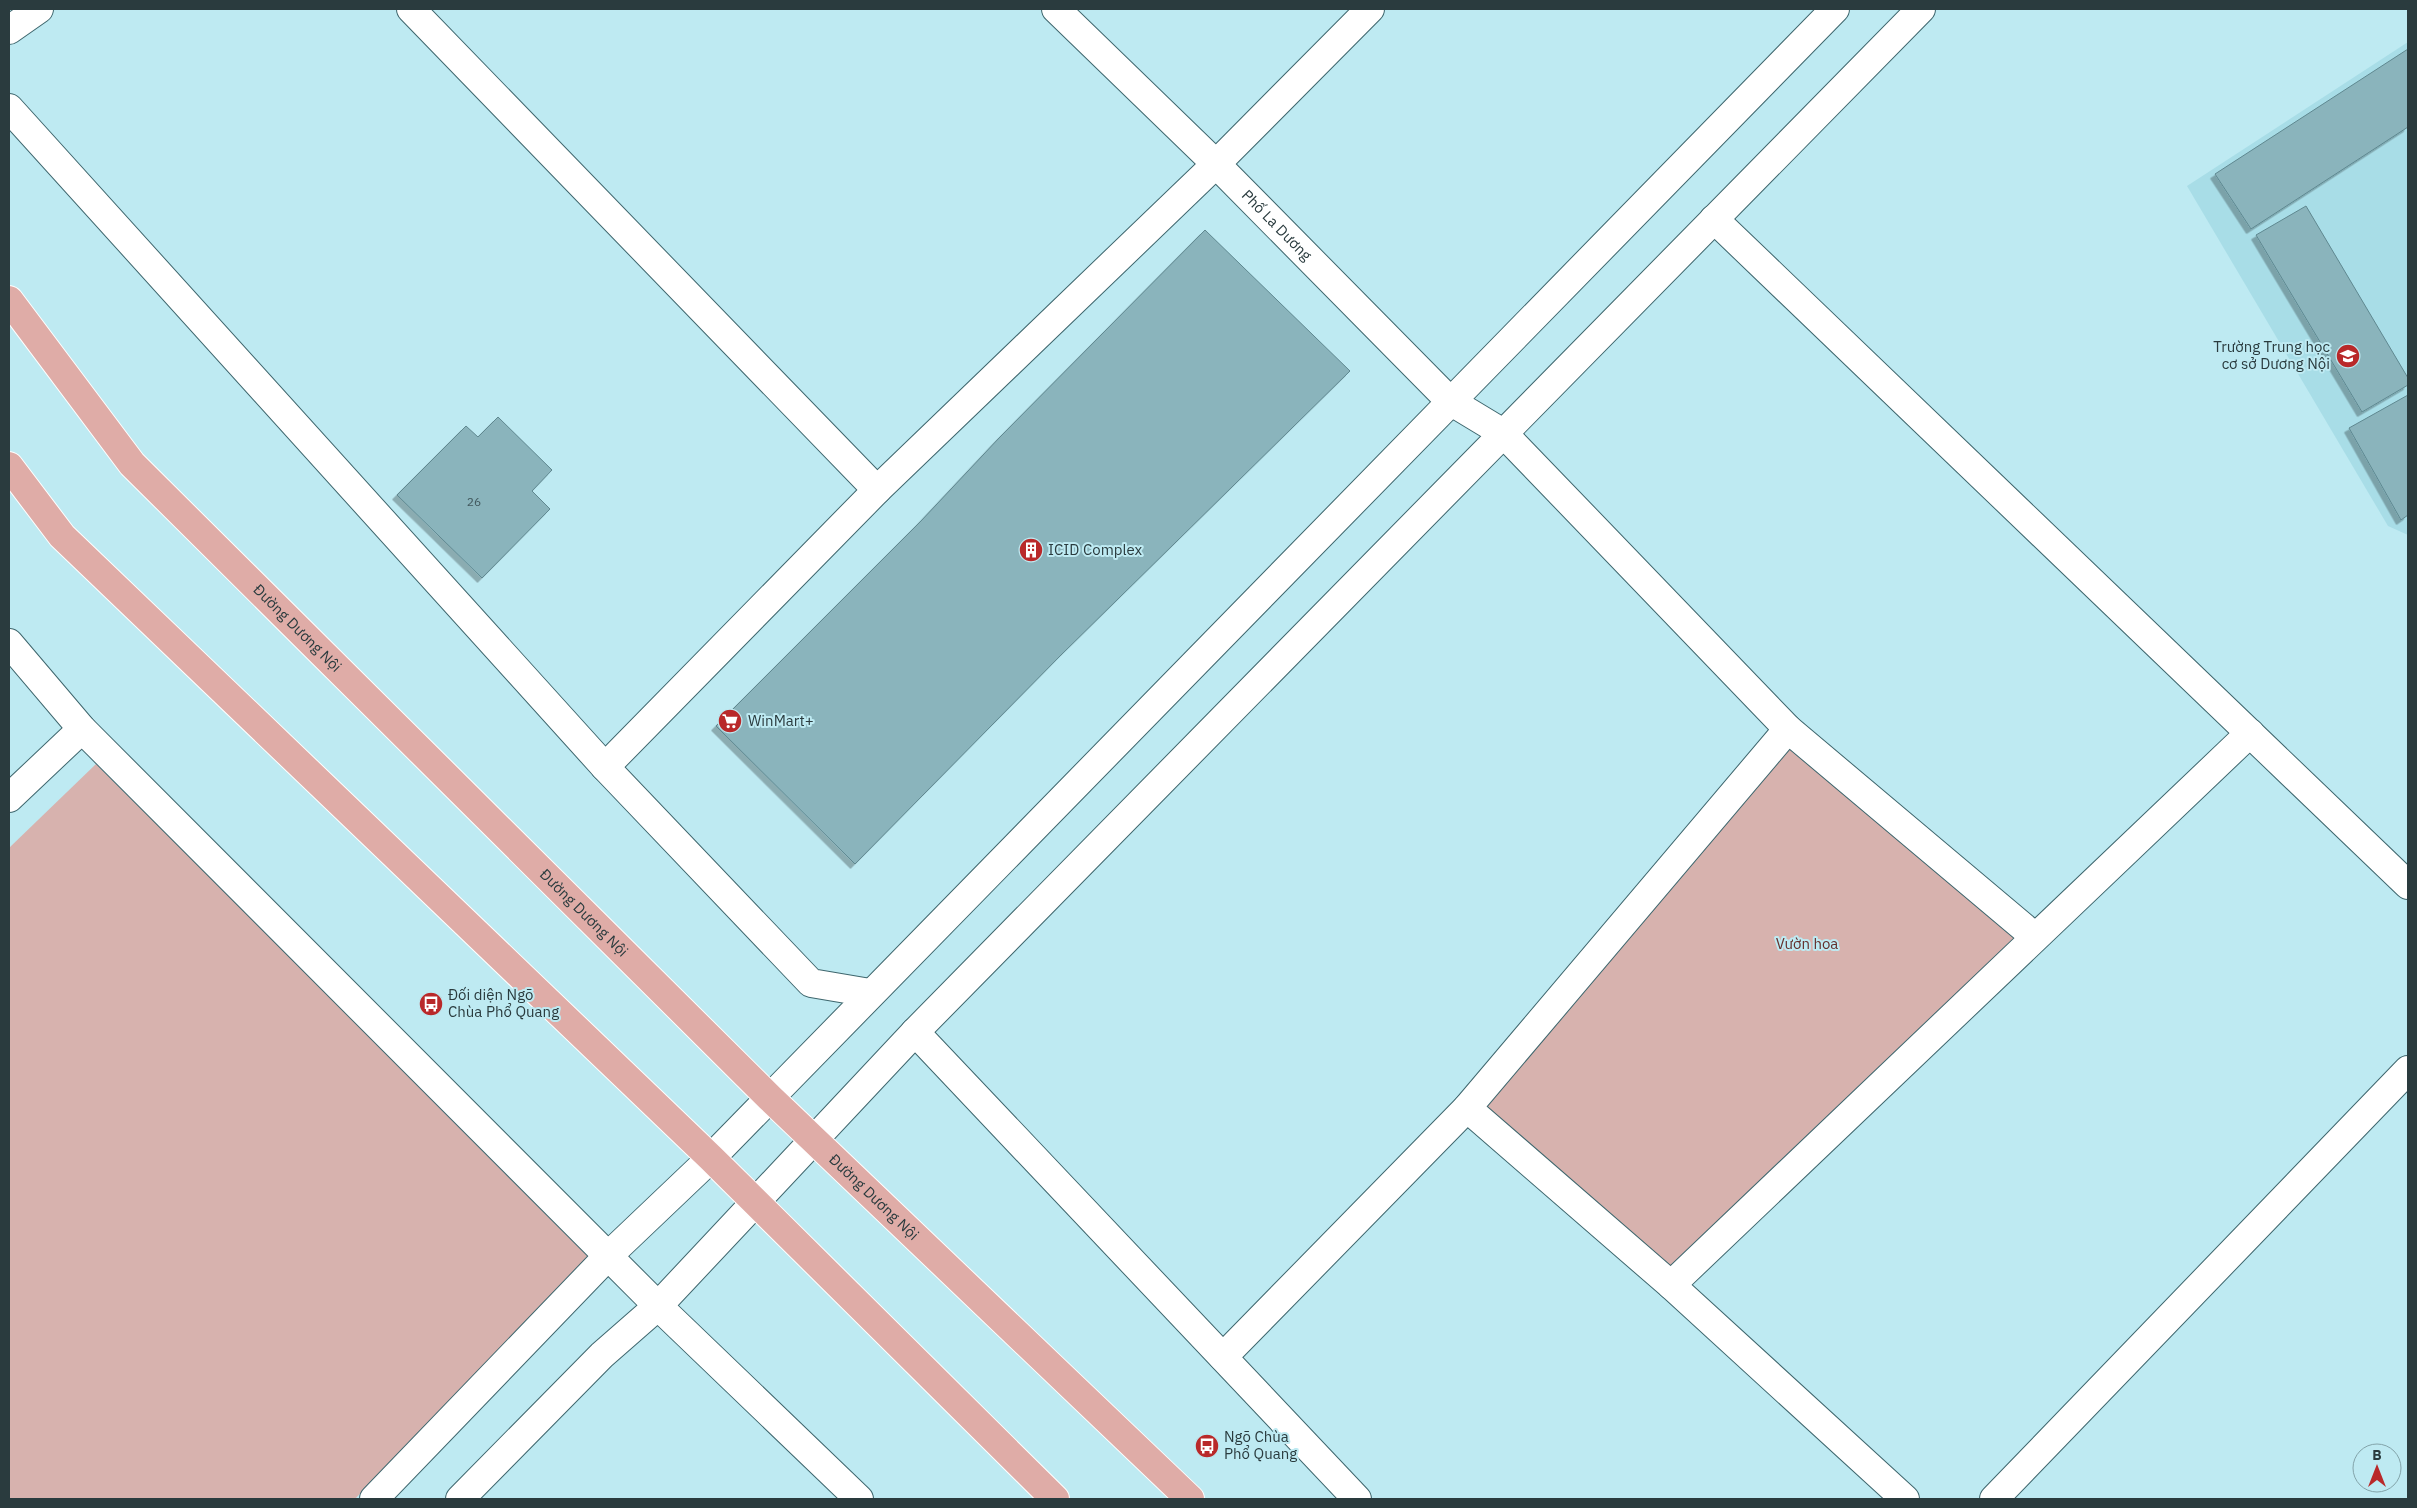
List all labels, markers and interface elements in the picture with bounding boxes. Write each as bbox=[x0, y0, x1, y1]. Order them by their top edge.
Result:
street label: Phố La Dương bbox=[1238, 186, 1316, 265]
place label: Trường Trung học cơ sở Dương Nội bbox=[2213, 337, 2330, 373]
school or university icon: Trường Trung học cơ sở Dương Nội bbox=[2335, 343, 2361, 369]
house number: 26 bbox=[467, 494, 481, 509]
building icon: ICID Complex bbox=[1018, 537, 1044, 563]
place label: ICID Complex bbox=[1048, 540, 1143, 559]
street label: Đường Dương Nội bbox=[249, 580, 346, 676]
supermarket icon: WinMart+ bbox=[717, 708, 743, 734]
place label: WinMart+ bbox=[748, 711, 814, 730]
street label: Đường Dương Nội bbox=[536, 865, 632, 961]
park label: Vườn hoa bbox=[1776, 934, 1838, 953]
place label: Đối diện Ngõ Chùa Phổ Quang bbox=[448, 985, 559, 1021]
bus stop icon: Đối diện Ngõ Chùa Phổ Quang bbox=[418, 991, 444, 1017]
street label: Đường Dương Nội bbox=[825, 1150, 923, 1244]
place label: Ngõ Chùa Phổ Quang bbox=[1224, 1427, 1297, 1463]
bus stop icon: Ngõ Chùa Phổ Quang bbox=[1194, 1433, 1220, 1459]
north arrow bbox=[2352, 1443, 2402, 1493]
text: B bbox=[2372, 1446, 2382, 1464]

